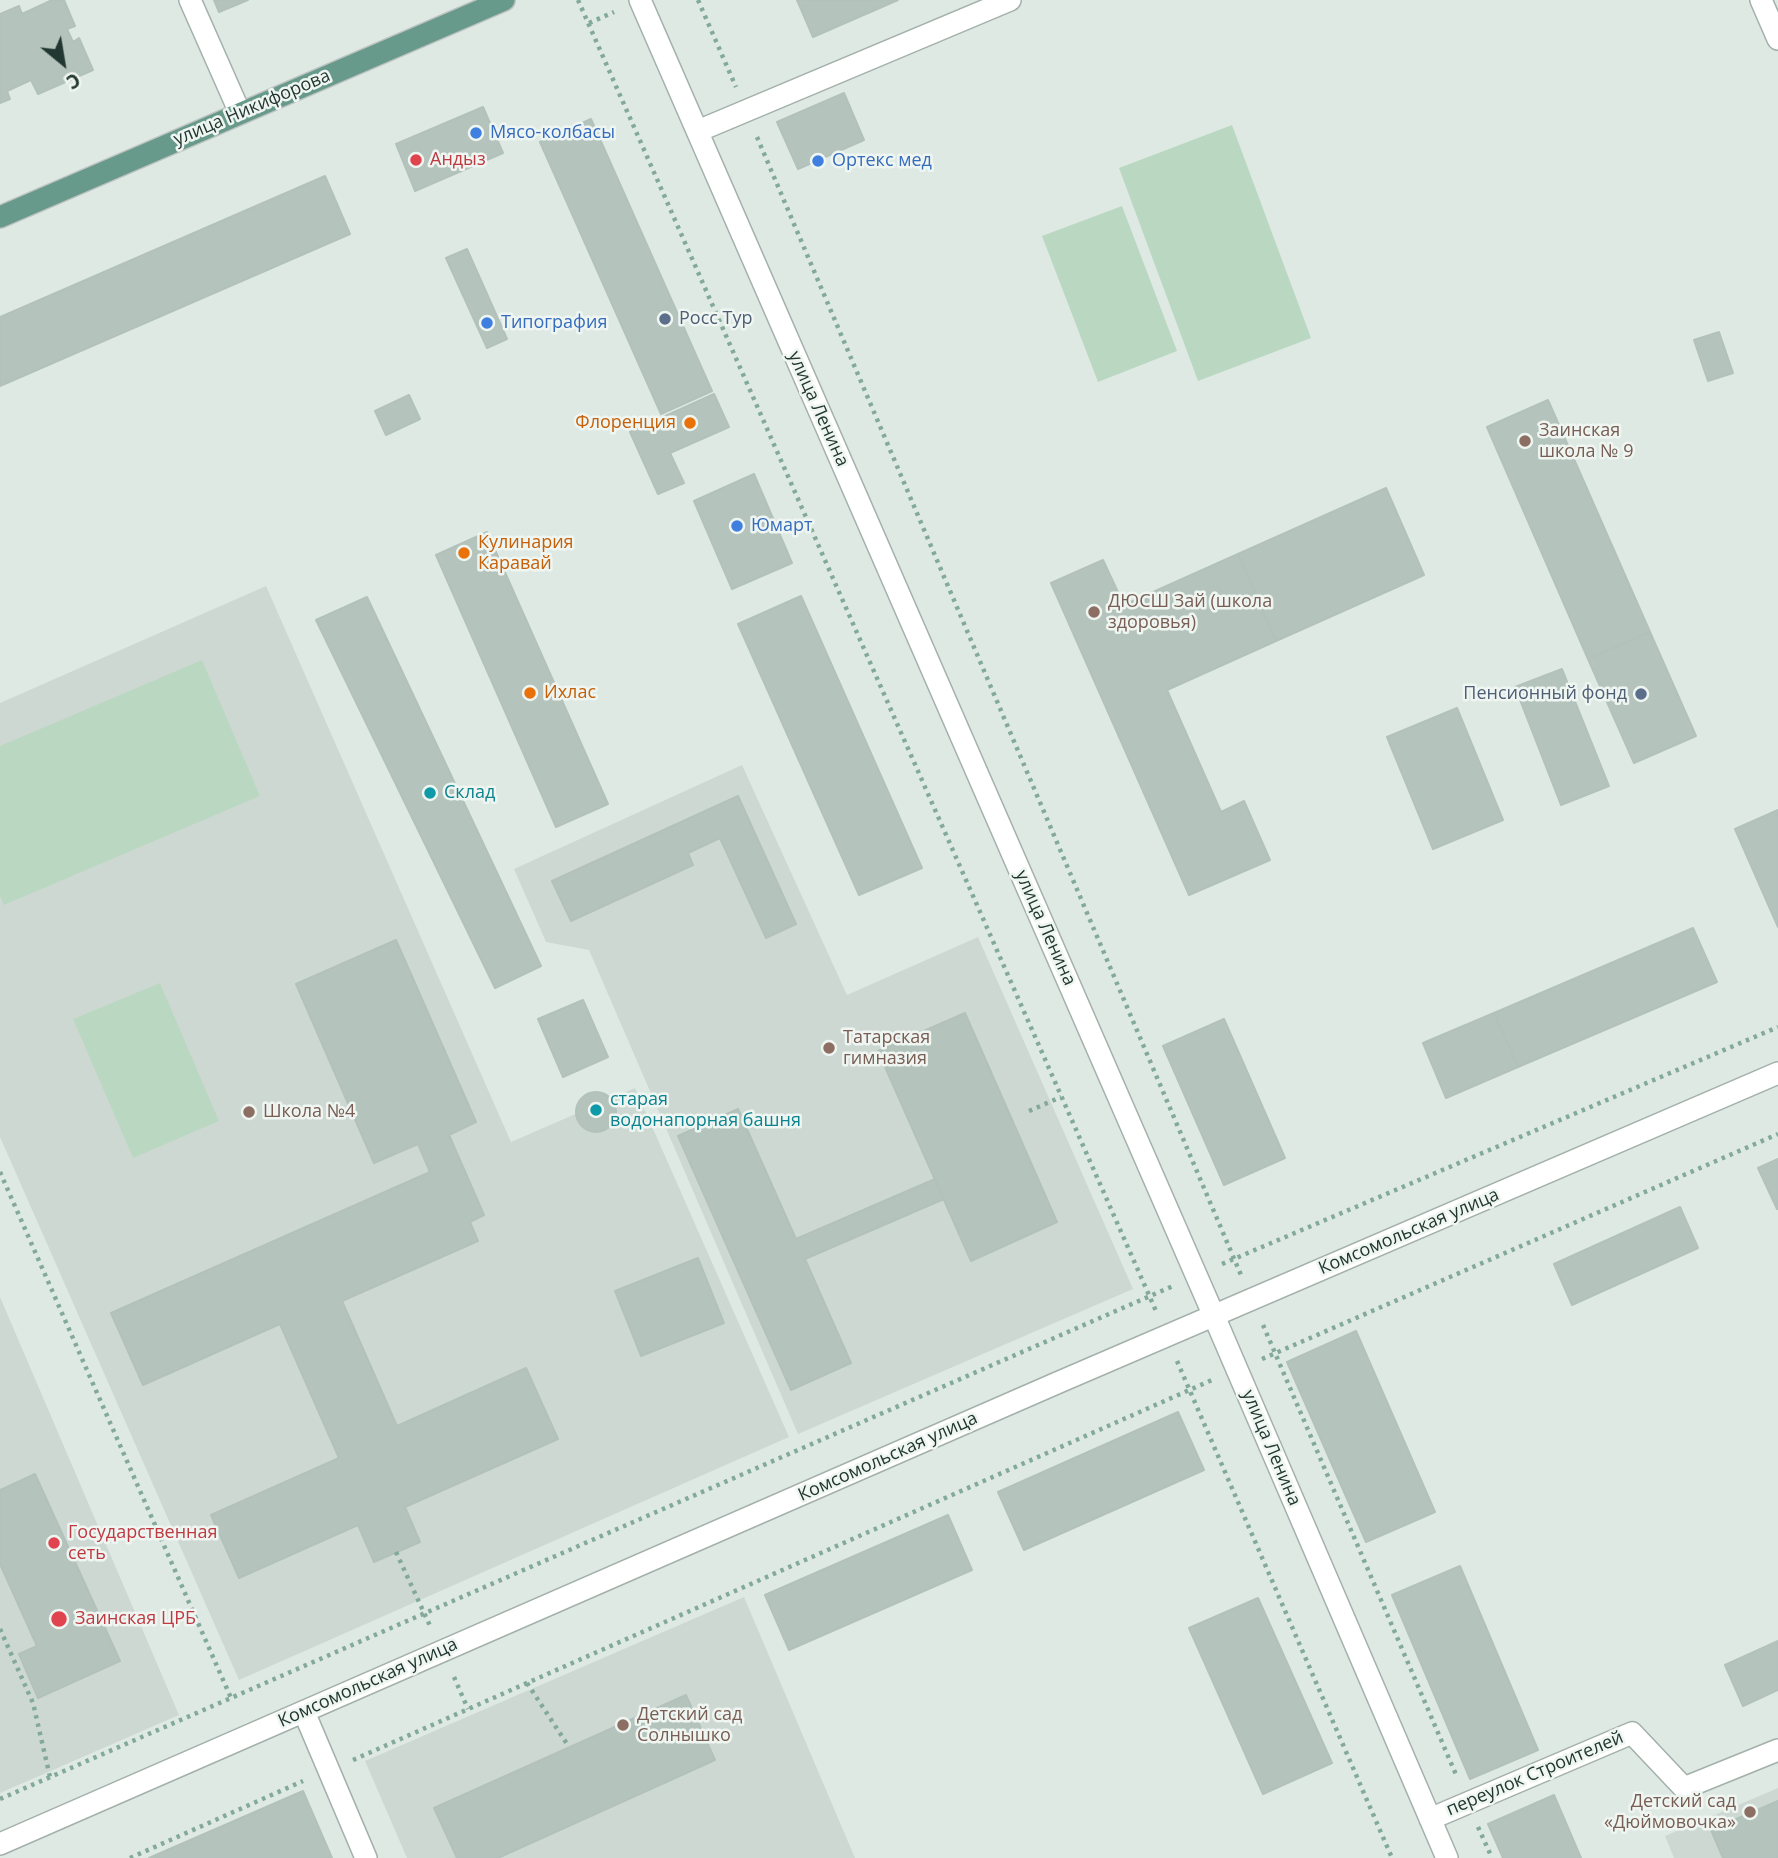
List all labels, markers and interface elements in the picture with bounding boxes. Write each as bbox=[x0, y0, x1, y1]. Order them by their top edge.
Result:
north arrow bbox=[28, 28, 98, 98]
street label: улица Никифорова bbox=[170, 65, 334, 151]
text: С bbox=[62, 67, 85, 95]
place label: Мясо-колбасы bbox=[490, 122, 615, 144]
marker: Мясо-колбасы bbox=[468, 125, 484, 141]
place label: Андыз bbox=[430, 149, 486, 171]
place label: Ортекс мед bbox=[832, 150, 932, 172]
marker: Андыз bbox=[408, 152, 424, 168]
marker: Ортекс мед bbox=[810, 153, 826, 169]
place label: Росс Тур bbox=[679, 308, 753, 330]
marker: Росс Тур bbox=[657, 311, 673, 327]
place label: Типография bbox=[501, 312, 607, 334]
marker: Типография bbox=[479, 315, 495, 331]
street label: улица Ленина bbox=[783, 348, 853, 470]
place label: Флоренция bbox=[575, 412, 676, 434]
marker: Флоренция bbox=[682, 415, 698, 431]
place label: Заинская школа № 9 bbox=[1539, 420, 1633, 462]
marker: Заинская школа № 9 bbox=[1517, 433, 1533, 449]
place label: Юмарт bbox=[751, 515, 813, 537]
marker: Юмарт bbox=[729, 518, 745, 534]
place label: Кулинария Каравай bbox=[478, 532, 574, 574]
marker: Кулинария Каравай bbox=[456, 545, 472, 561]
place label: ДЮСШ Зай (школа здоровья) bbox=[1108, 591, 1272, 634]
marker: ДЮСШ Зай (школа здоровья) bbox=[1086, 604, 1102, 620]
place label: Ихлас bbox=[544, 682, 596, 704]
place label: Пенсионный фонд bbox=[1463, 683, 1627, 705]
marker: Ихлас bbox=[522, 685, 538, 701]
marker: Пенсионный фонд bbox=[1633, 686, 1649, 702]
place label: Склад bbox=[444, 782, 495, 804]
marker: Склад bbox=[422, 785, 438, 801]
street label: улица Ленина bbox=[1010, 867, 1080, 989]
place label: Татарская гимназия bbox=[843, 1027, 930, 1070]
marker: Татарская гимназия bbox=[821, 1040, 837, 1056]
place label: старая водонапорная башня bbox=[610, 1089, 801, 1132]
place label: Школа №4 bbox=[263, 1101, 355, 1123]
marker: старая водонапорная башня bbox=[588, 1102, 604, 1118]
marker: Школа №4 bbox=[241, 1104, 257, 1120]
street label: Комсомольская улица bbox=[1315, 1184, 1503, 1280]
street label: улица Ленина bbox=[1237, 1387, 1305, 1509]
street label: Комсомольская улица bbox=[795, 1408, 981, 1506]
place label: Государственная сеть bbox=[68, 1522, 217, 1564]
marker: Государственная сеть bbox=[46, 1535, 62, 1551]
place label: Заинская ЦРБ bbox=[75, 1608, 196, 1630]
marker: Заинская ЦРБ bbox=[49, 1609, 69, 1629]
street label: Комсомольская улица bbox=[275, 1634, 461, 1732]
place label: Детский сад Солнышко bbox=[637, 1704, 742, 1746]
marker: Детский сад Солнышко bbox=[615, 1717, 631, 1733]
street label: переулок Строителей bbox=[1443, 1727, 1627, 1821]
place label: Детский сад «Дюймовочка» bbox=[1604, 1791, 1736, 1834]
marker: Детский сад «Дюймовочка» bbox=[1742, 1804, 1758, 1820]

